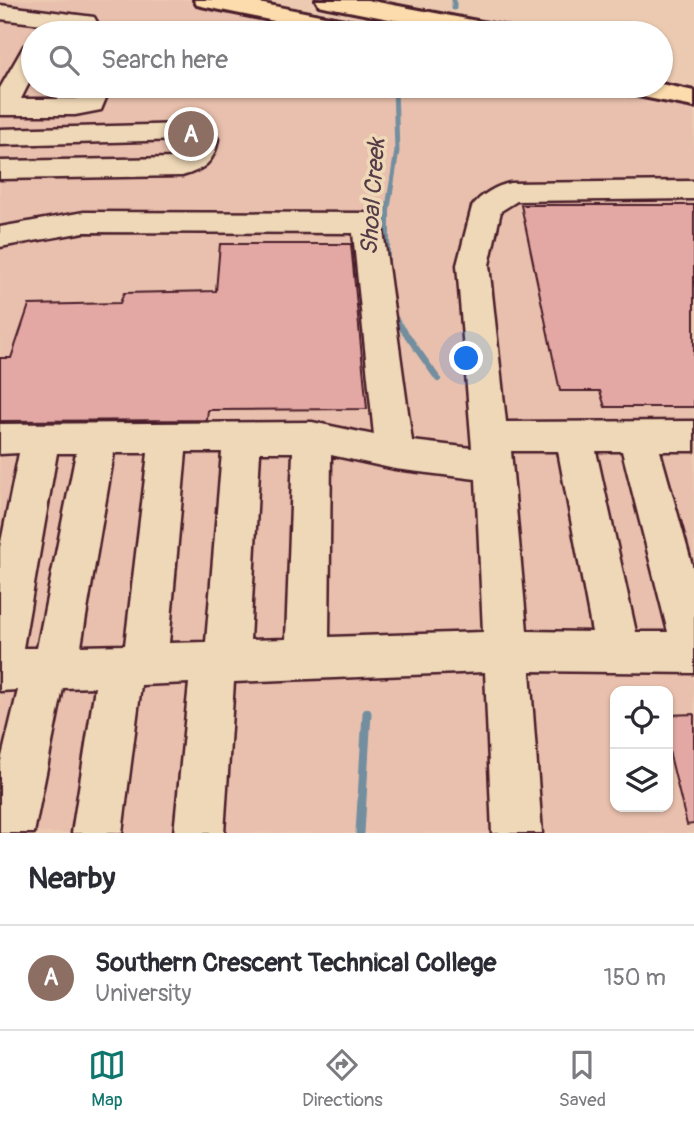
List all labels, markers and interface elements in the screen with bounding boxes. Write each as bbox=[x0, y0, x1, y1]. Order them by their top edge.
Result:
search box bbox=[21, 21, 673, 98]
icon: search bbox=[45, 41, 83, 79]
text: Search here bbox=[101, 44, 228, 76]
pin: A bbox=[168, 108, 214, 160]
water label: Shoal Creek bbox=[354, 136, 392, 256]
your location bbox=[449, 341, 483, 375]
map controls bbox=[610, 686, 673, 812]
button: locate bbox=[610, 686, 673, 749]
button: layers bbox=[610, 749, 673, 812]
text: Nearby bbox=[28, 860, 115, 897]
text: Southern Crescent Technical College bbox=[95, 947, 496, 979]
text: A bbox=[44, 963, 58, 992]
text: 150 m bbox=[603, 963, 666, 992]
text: University bbox=[95, 979, 191, 1008]
tab: Map bbox=[88, 1046, 126, 1112]
tab: Directions bbox=[302, 1046, 383, 1112]
tab: Saved bbox=[559, 1046, 606, 1112]

